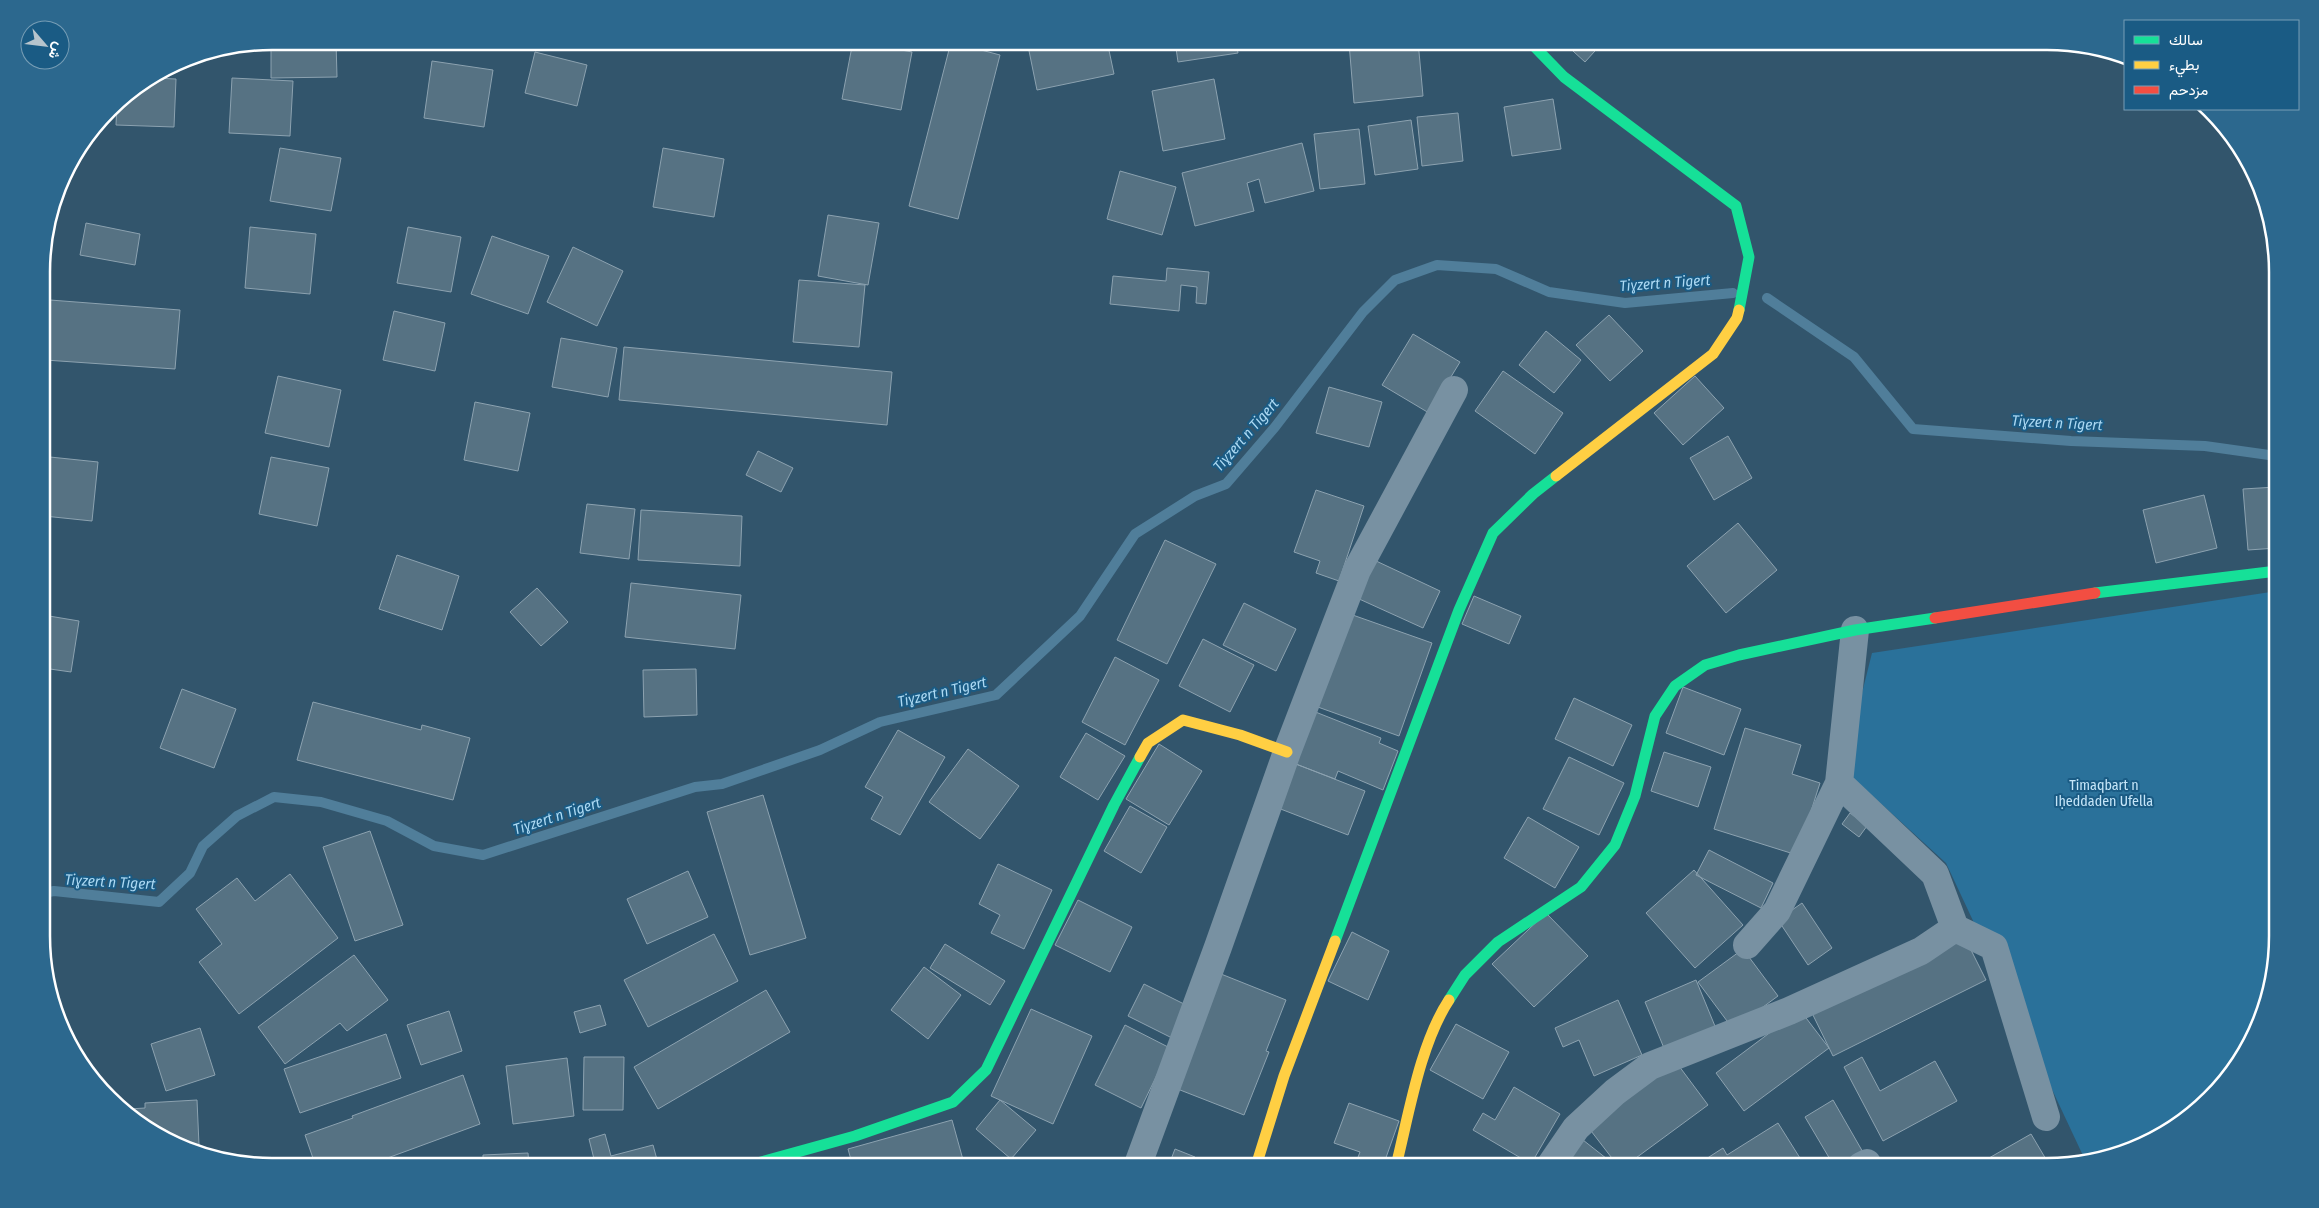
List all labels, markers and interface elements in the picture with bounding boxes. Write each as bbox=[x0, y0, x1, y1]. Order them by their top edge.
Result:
north arrow bbox=[20, 20, 70, 70]
legend bbox=[2124, 20, 2299, 110]
text: سالك bbox=[2169, 31, 2203, 49]
text: ش bbox=[45, 39, 67, 62]
text: بطيء bbox=[2169, 56, 2199, 78]
text: مزدحم bbox=[2169, 81, 2208, 100]
water label: Tiɣzert n Tigert bbox=[1619, 271, 1711, 295]
water label: Tiɣzert n Tigert bbox=[1209, 395, 1283, 475]
water label: Tiɣzert n Tigert bbox=[2011, 412, 2103, 434]
water label: Tiɣzert n Tigert bbox=[896, 673, 988, 711]
park label: Timaqbart n Iḥeddaden Ufella bbox=[2055, 777, 2153, 810]
water label: Tiɣzert n Tigert bbox=[511, 793, 603, 839]
water label: Tiɣzert n Tigert bbox=[64, 871, 156, 893]

